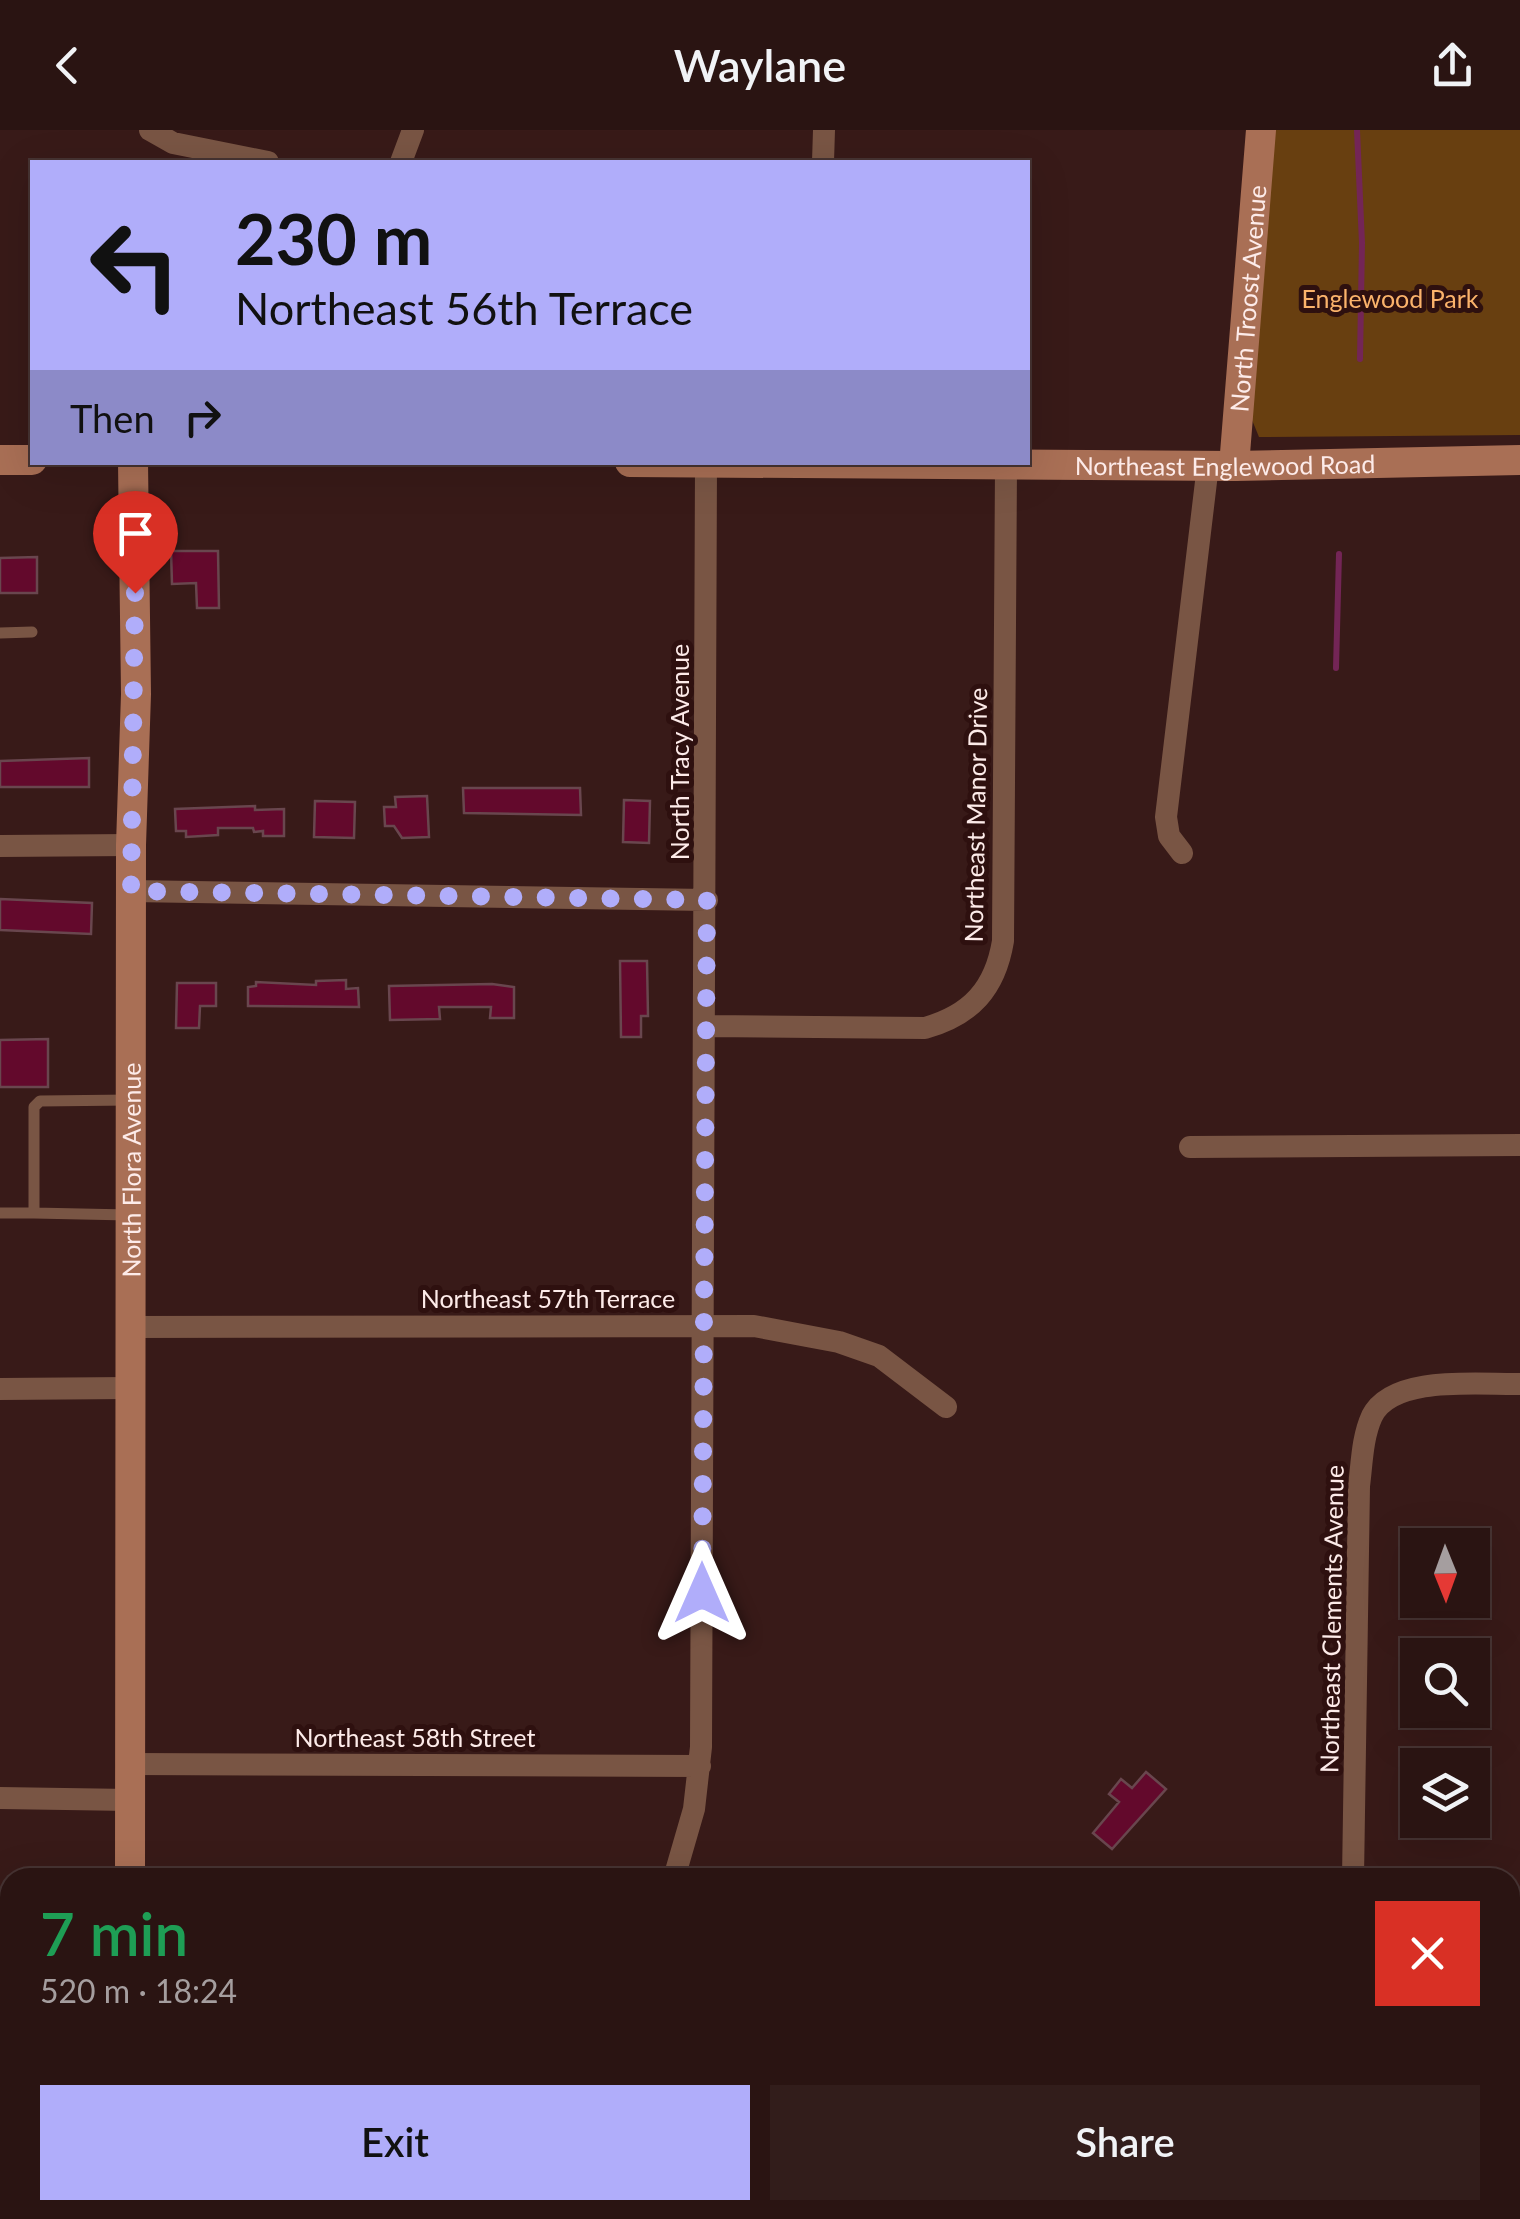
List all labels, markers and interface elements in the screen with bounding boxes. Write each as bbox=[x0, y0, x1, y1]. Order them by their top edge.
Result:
icon: back bbox=[40, 38, 95, 93]
text: Waylane bbox=[674, 38, 846, 92]
icon: share bbox=[1425, 38, 1480, 93]
street label: North Troost Avenue bbox=[1223, 184, 1272, 413]
text: 230 m bbox=[235, 196, 432, 280]
icon: left bbox=[70, 200, 200, 330]
text: Northeast 56th Terrace bbox=[235, 281, 693, 335]
park label: Englewood Park bbox=[1301, 283, 1479, 313]
icon: right bbox=[175, 390, 230, 445]
text: Then bbox=[70, 395, 155, 441]
street label: Northeast Englewood Road bbox=[1075, 448, 1376, 481]
pin bbox=[93, 491, 178, 594]
icon: arrive bbox=[108, 506, 163, 561]
street label: North Tracy Avenue bbox=[664, 644, 694, 860]
street label: Northeast Manor Drive bbox=[958, 687, 992, 943]
street label: North Flora Avenue bbox=[116, 1062, 146, 1278]
street label: Northeast 57th Terrace bbox=[421, 1283, 675, 1313]
street label: Northeast Clements Avenue bbox=[1313, 1465, 1349, 1773]
north arrow bbox=[1400, 1528, 1490, 1618]
map controls bbox=[1400, 1528, 1490, 1838]
position arrow bbox=[650, 1541, 754, 1645]
button: search bbox=[1400, 1638, 1490, 1728]
street label: Northeast 58th Street bbox=[295, 1722, 535, 1752]
button: layers bbox=[1400, 1748, 1490, 1838]
text: 7 min bbox=[40, 1897, 188, 1969]
button: close bbox=[1375, 1901, 1480, 2006]
text: 520 m · 18:24 bbox=[40, 1971, 237, 2010]
button: Exit bbox=[40, 2085, 750, 2200]
button: Share bbox=[770, 2085, 1480, 2200]

